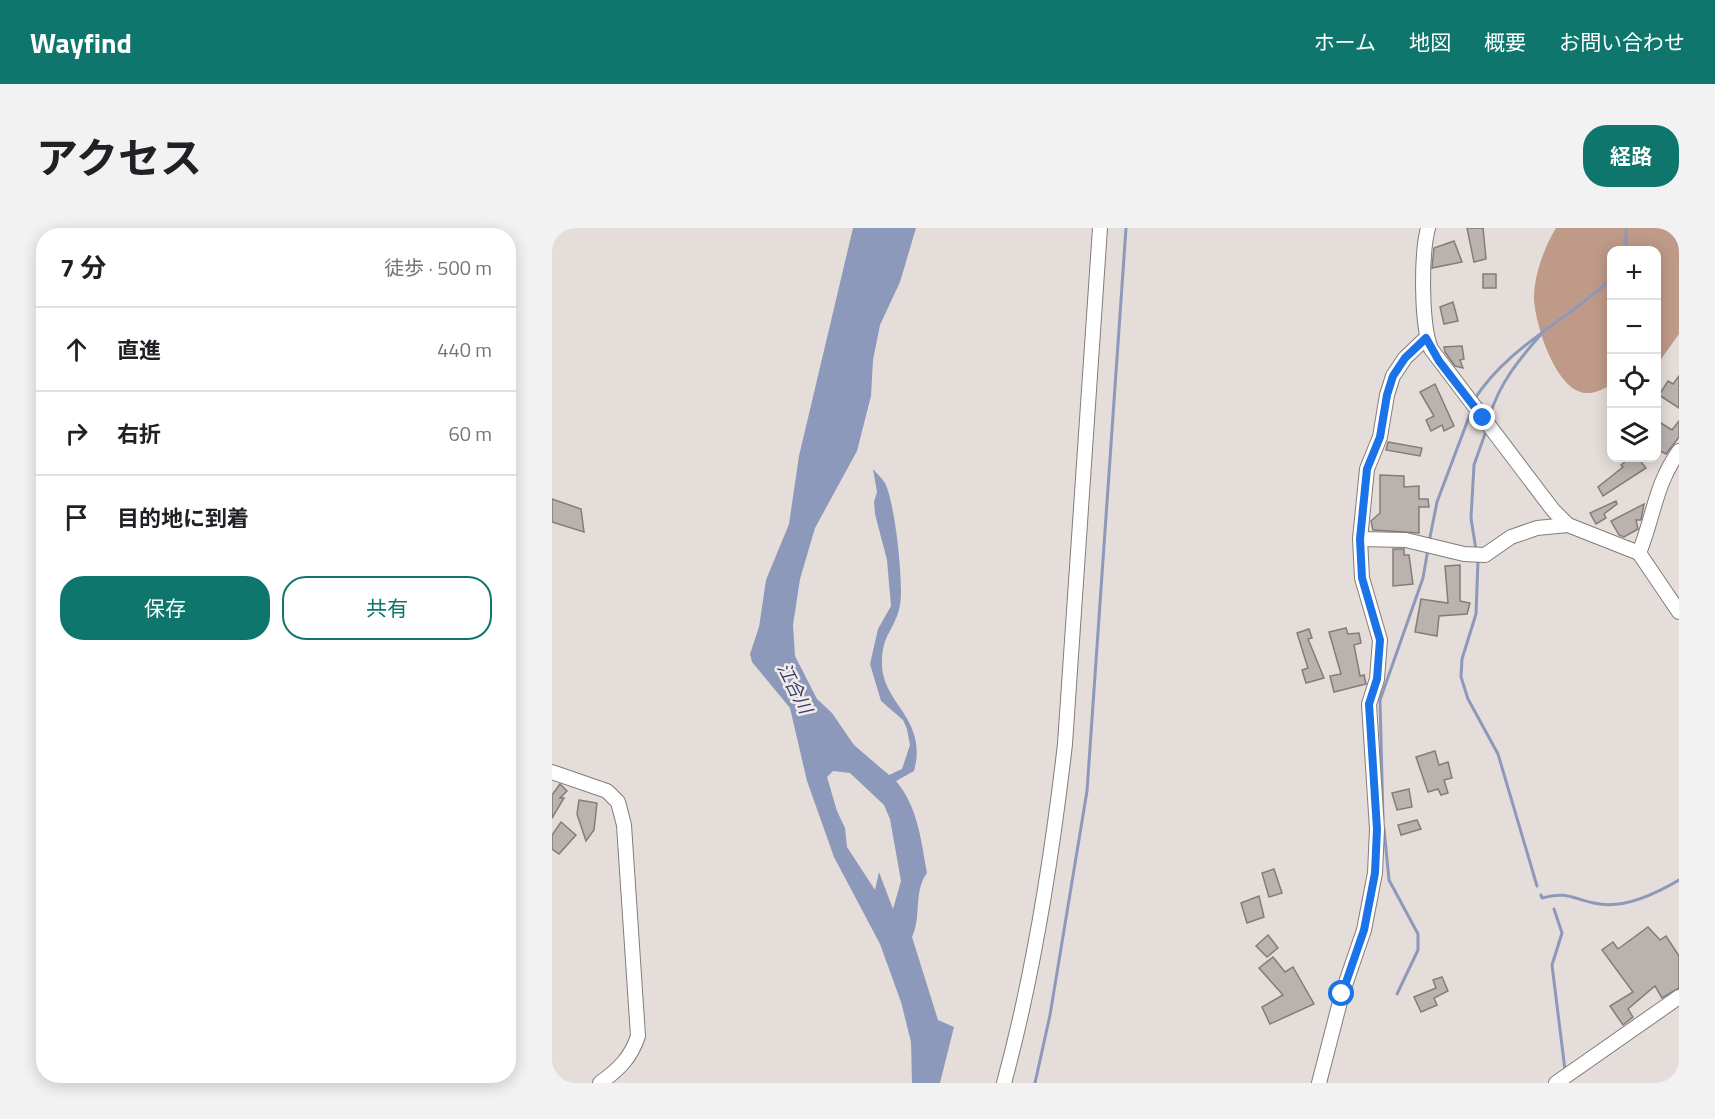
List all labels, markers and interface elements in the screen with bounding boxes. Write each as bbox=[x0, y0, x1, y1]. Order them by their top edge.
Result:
text: Wayfind bbox=[30, 21, 132, 64]
text: ホーム bbox=[1314, 26, 1376, 58]
text: 地図 bbox=[1409, 26, 1451, 58]
text: 概要 bbox=[1484, 26, 1526, 58]
text: お問い合わせ bbox=[1559, 26, 1685, 58]
text: アクセス bbox=[36, 125, 202, 189]
button: 経路 bbox=[1583, 125, 1679, 187]
map controls bbox=[1607, 246, 1661, 462]
button: + bbox=[1607, 246, 1661, 300]
text: 7 分 bbox=[60, 248, 106, 287]
text: 徒歩 · 500 m bbox=[384, 252, 492, 283]
button: − bbox=[1607, 300, 1661, 354]
icon: ahead bbox=[60, 333, 93, 366]
text: 直進 bbox=[117, 333, 161, 367]
text: 440 m bbox=[437, 334, 492, 365]
button: locate bbox=[1607, 354, 1661, 408]
route end bbox=[1469, 404, 1495, 430]
button: layers bbox=[1607, 408, 1661, 462]
icon: right bbox=[60, 417, 93, 450]
text: 右折 bbox=[117, 417, 161, 451]
text: 60 m bbox=[448, 418, 492, 449]
icon: arrive bbox=[60, 501, 93, 534]
text: 目的地に到着 bbox=[117, 501, 249, 535]
button: 保存 bbox=[60, 576, 270, 640]
button: 共有 bbox=[282, 576, 492, 640]
water label: 江合川 bbox=[771, 658, 820, 720]
route start bbox=[1328, 980, 1354, 1006]

